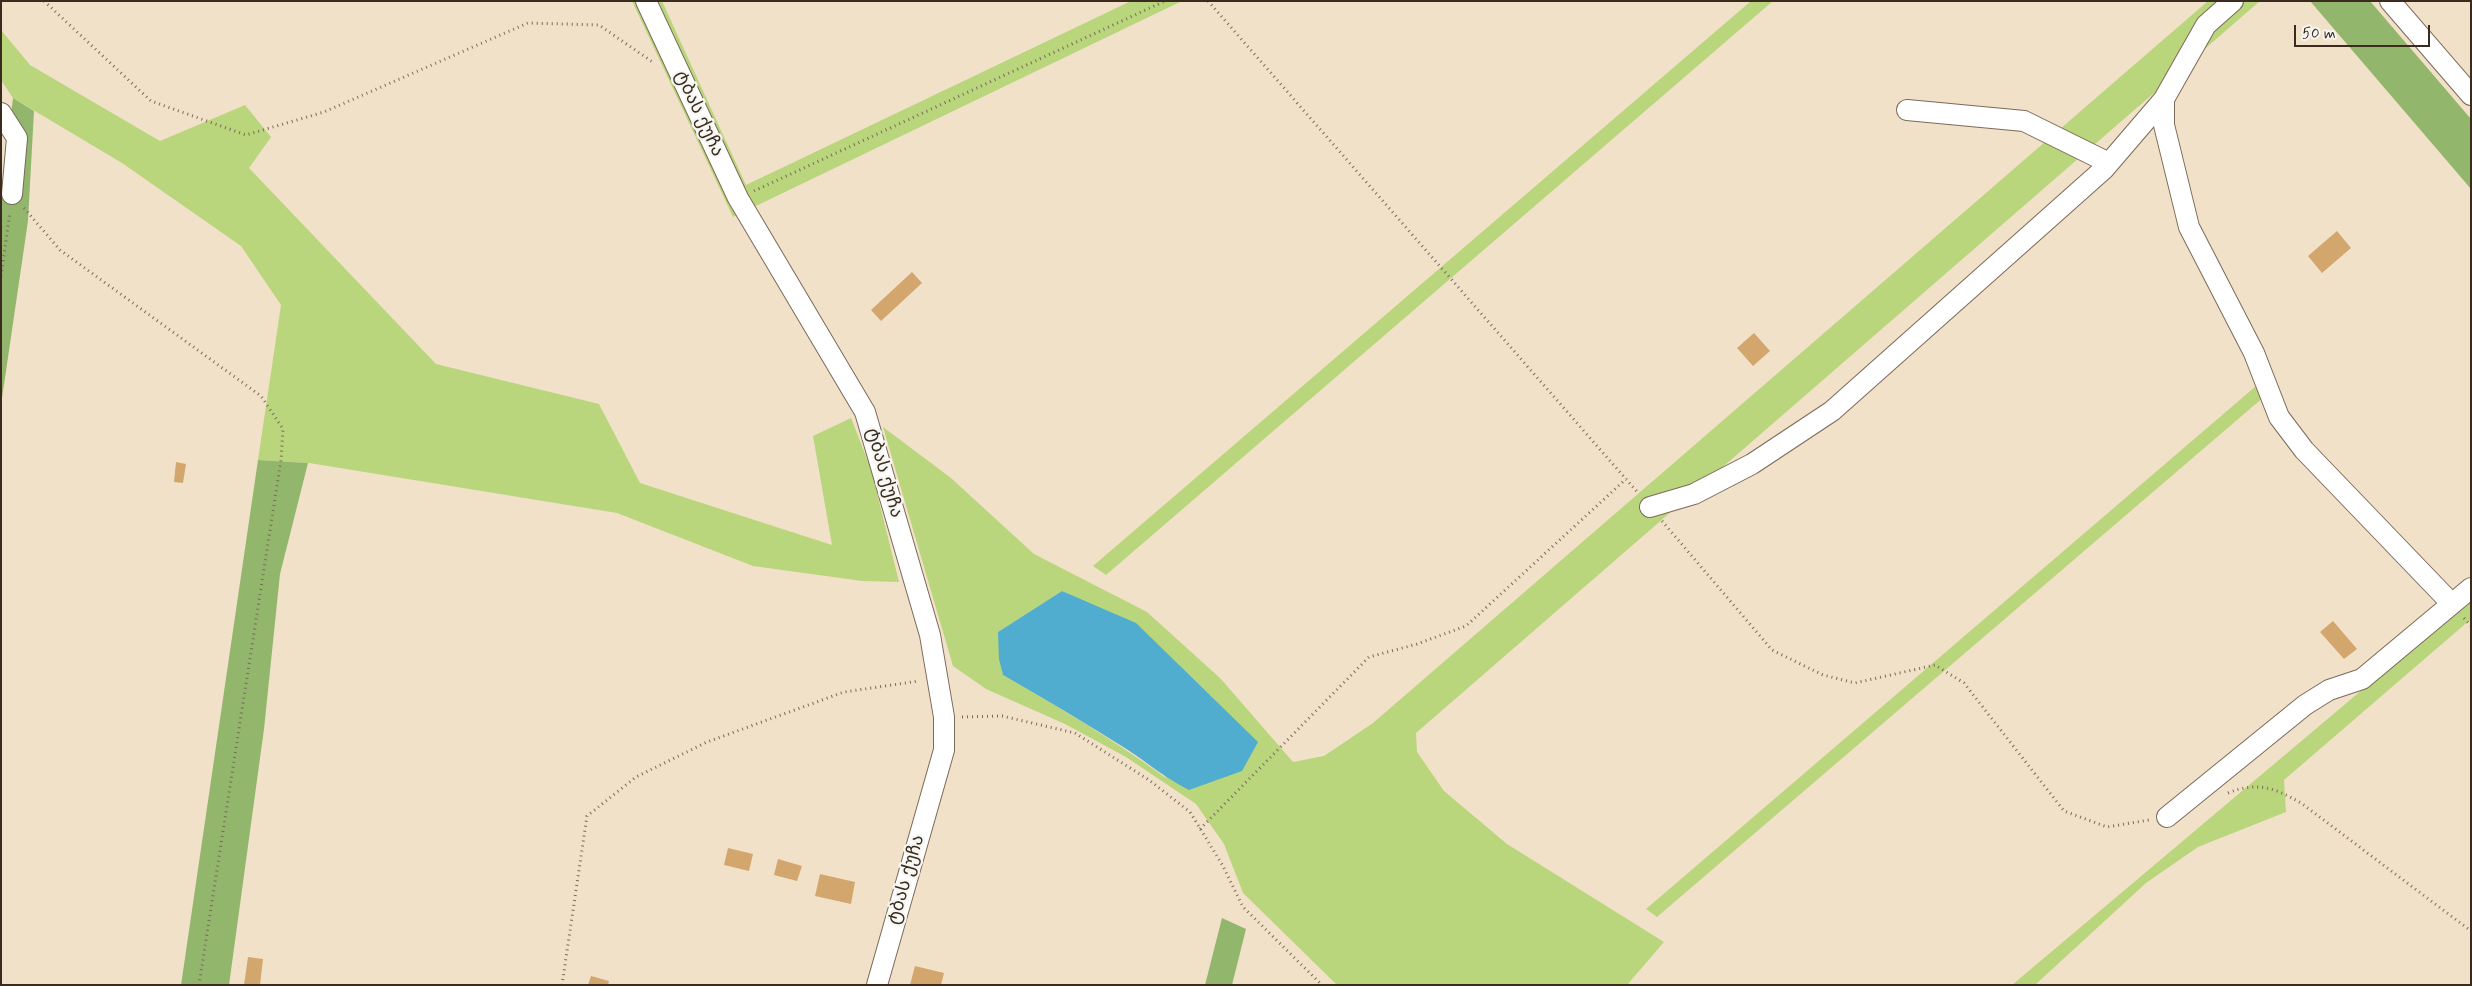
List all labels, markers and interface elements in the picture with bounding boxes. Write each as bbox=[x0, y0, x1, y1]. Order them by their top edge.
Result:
scale bar bbox=[2297, 15, 2433, 47]
text: 50 m bbox=[2302, 24, 2336, 44]
street label: ტბას ქუჩა bbox=[669, 68, 727, 160]
street label: ტბას ქუჩა bbox=[860, 426, 906, 520]
street label: ტბას ქუჩა bbox=[884, 833, 930, 927]

